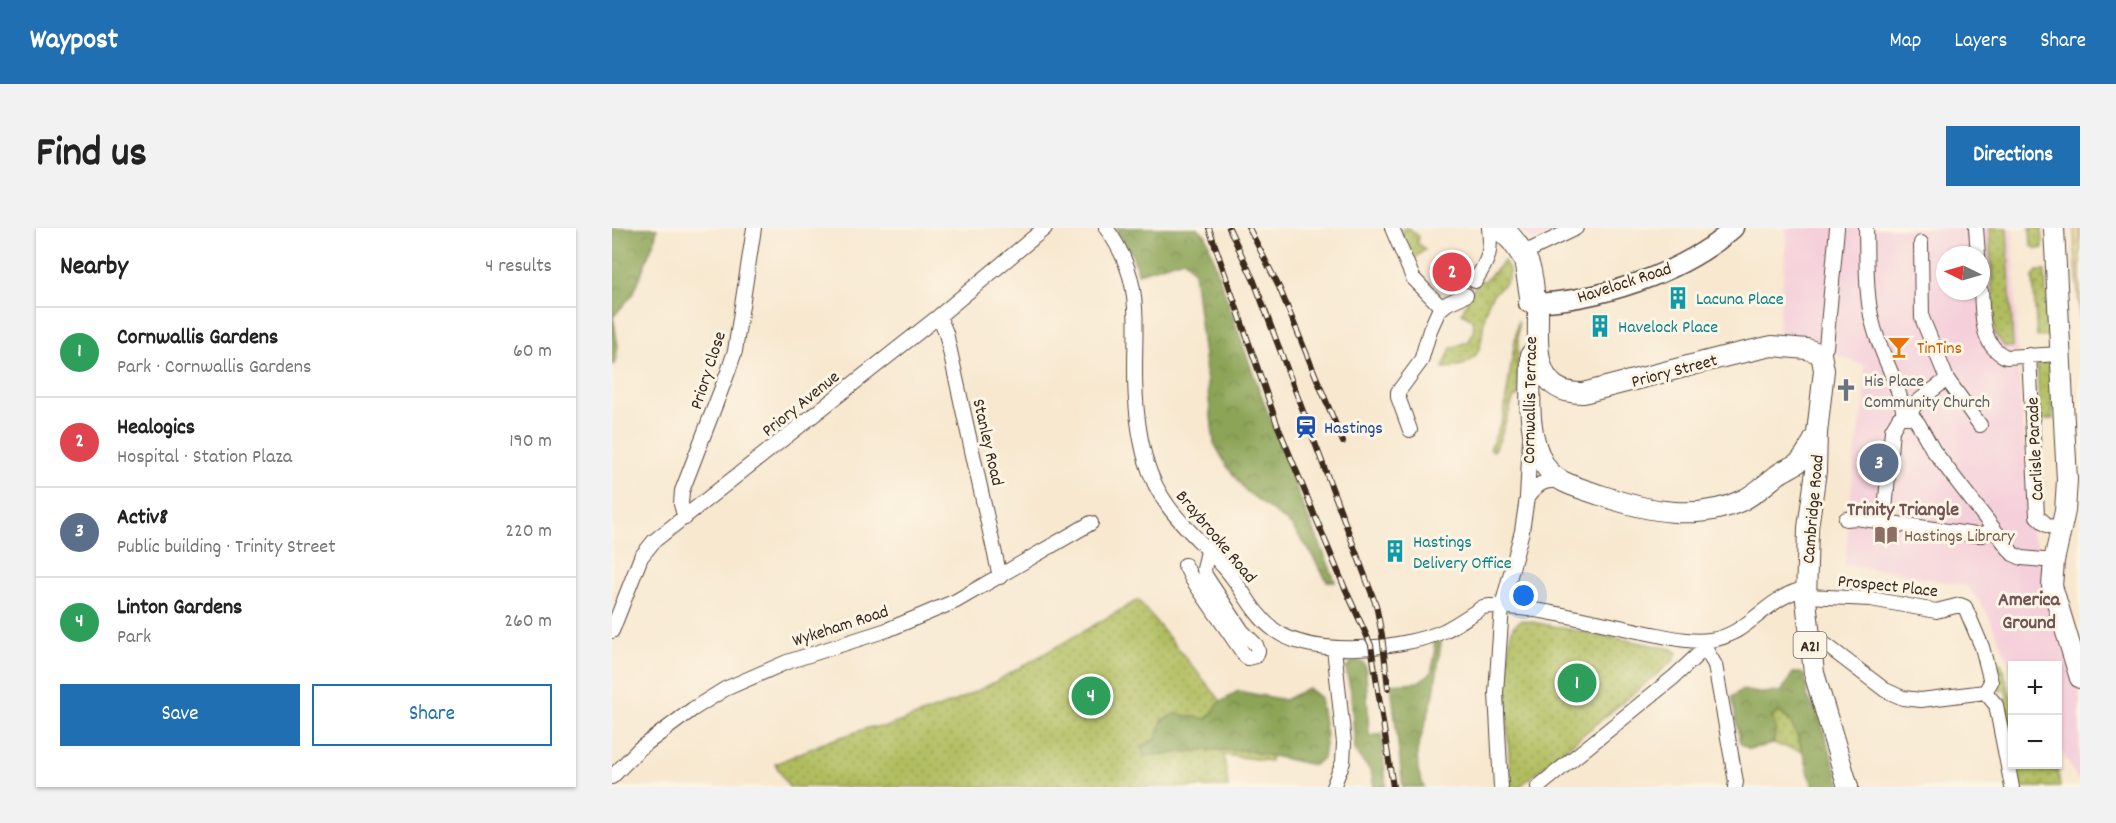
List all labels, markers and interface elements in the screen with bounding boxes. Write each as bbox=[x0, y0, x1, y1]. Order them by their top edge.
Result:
text: Waypost bbox=[30, 22, 118, 62]
text: Map bbox=[1890, 27, 1921, 57]
text: Layers bbox=[1954, 27, 2007, 57]
text: Share bbox=[2040, 27, 2086, 57]
text: Find us bbox=[36, 126, 147, 186]
button: Directions bbox=[1946, 126, 2080, 186]
north arrow bbox=[1936, 246, 1990, 300]
text: Nearby bbox=[60, 249, 128, 286]
pin: 2 bbox=[1432, 250, 1472, 294]
text: 4 results bbox=[485, 253, 552, 281]
street label: Havelock Road bbox=[1574, 257, 1675, 311]
building icon: Lacuna Place bbox=[1665, 285, 1691, 311]
place label: Lacuna Place bbox=[1696, 288, 1784, 313]
building icon: Havelock Place bbox=[1587, 313, 1613, 339]
place label: Havelock Place bbox=[1618, 316, 1718, 341]
text: Cornwallis Gardens bbox=[117, 323, 278, 354]
street label: Priory Close bbox=[685, 328, 734, 413]
bar icon: TinTins bbox=[1886, 334, 1912, 360]
street label: Cornwallis Terrace bbox=[1518, 336, 1545, 464]
place label: TinTins bbox=[1917, 337, 1962, 362]
text: 1 bbox=[77, 338, 82, 366]
text: 60 m bbox=[513, 338, 552, 366]
street label: Priory Street bbox=[1629, 349, 1721, 396]
text: Park · Cornwallis Gardens bbox=[117, 354, 311, 382]
street label: Priory Avenue bbox=[757, 366, 846, 444]
place label: His Place Community Church bbox=[1864, 370, 1990, 416]
church icon: His Place Community Church bbox=[1833, 377, 1859, 403]
street label: Carlisle Parade bbox=[2021, 396, 2052, 501]
street label: Stanley Road bbox=[964, 397, 1009, 489]
text: Healogics bbox=[117, 413, 195, 444]
station icon: Hastings bbox=[1293, 414, 1319, 440]
place label: Hastings bbox=[1324, 417, 1383, 442]
text: 2 bbox=[75, 428, 84, 456]
text: 190 m bbox=[509, 428, 552, 456]
pin: 3 bbox=[1860, 440, 1898, 486]
text: Hospital · Station Plaza bbox=[117, 444, 292, 472]
street label: Cambridge Road bbox=[1797, 454, 1832, 565]
street label: Braybrooke Road bbox=[1169, 486, 1261, 590]
district label: Trinity Triangle bbox=[1847, 497, 1959, 525]
text: Activ8 bbox=[117, 503, 168, 534]
text: 3 bbox=[75, 518, 84, 546]
text: 220 m bbox=[505, 518, 552, 546]
library icon: Hastings Library bbox=[1873, 522, 1899, 548]
place label: Hastings Library bbox=[1904, 525, 2015, 550]
place label: Hastings Delivery Office bbox=[1413, 531, 1512, 577]
text: Public building · Trinity Street bbox=[117, 534, 336, 562]
building icon: Hastings Delivery Office bbox=[1382, 538, 1408, 564]
street label: Prospect Place bbox=[1836, 570, 1939, 605]
your location bbox=[1509, 581, 1538, 610]
district label: America Ground bbox=[1998, 587, 2061, 638]
text: Linton Gardens bbox=[117, 593, 242, 624]
street label: Wykeham Road bbox=[789, 600, 892, 655]
text: 4 bbox=[75, 608, 84, 636]
text: 260 m bbox=[504, 608, 552, 636]
text: Park bbox=[117, 624, 151, 652]
road number: A21 bbox=[1794, 632, 1826, 658]
pin: 1 bbox=[1558, 660, 1596, 706]
map controls bbox=[2008, 661, 2062, 769]
button: + bbox=[2008, 661, 2062, 715]
pin: 4 bbox=[1072, 674, 1110, 718]
button: Save bbox=[60, 684, 300, 746]
button: Share bbox=[312, 684, 552, 746]
button: − bbox=[2008, 715, 2062, 769]

